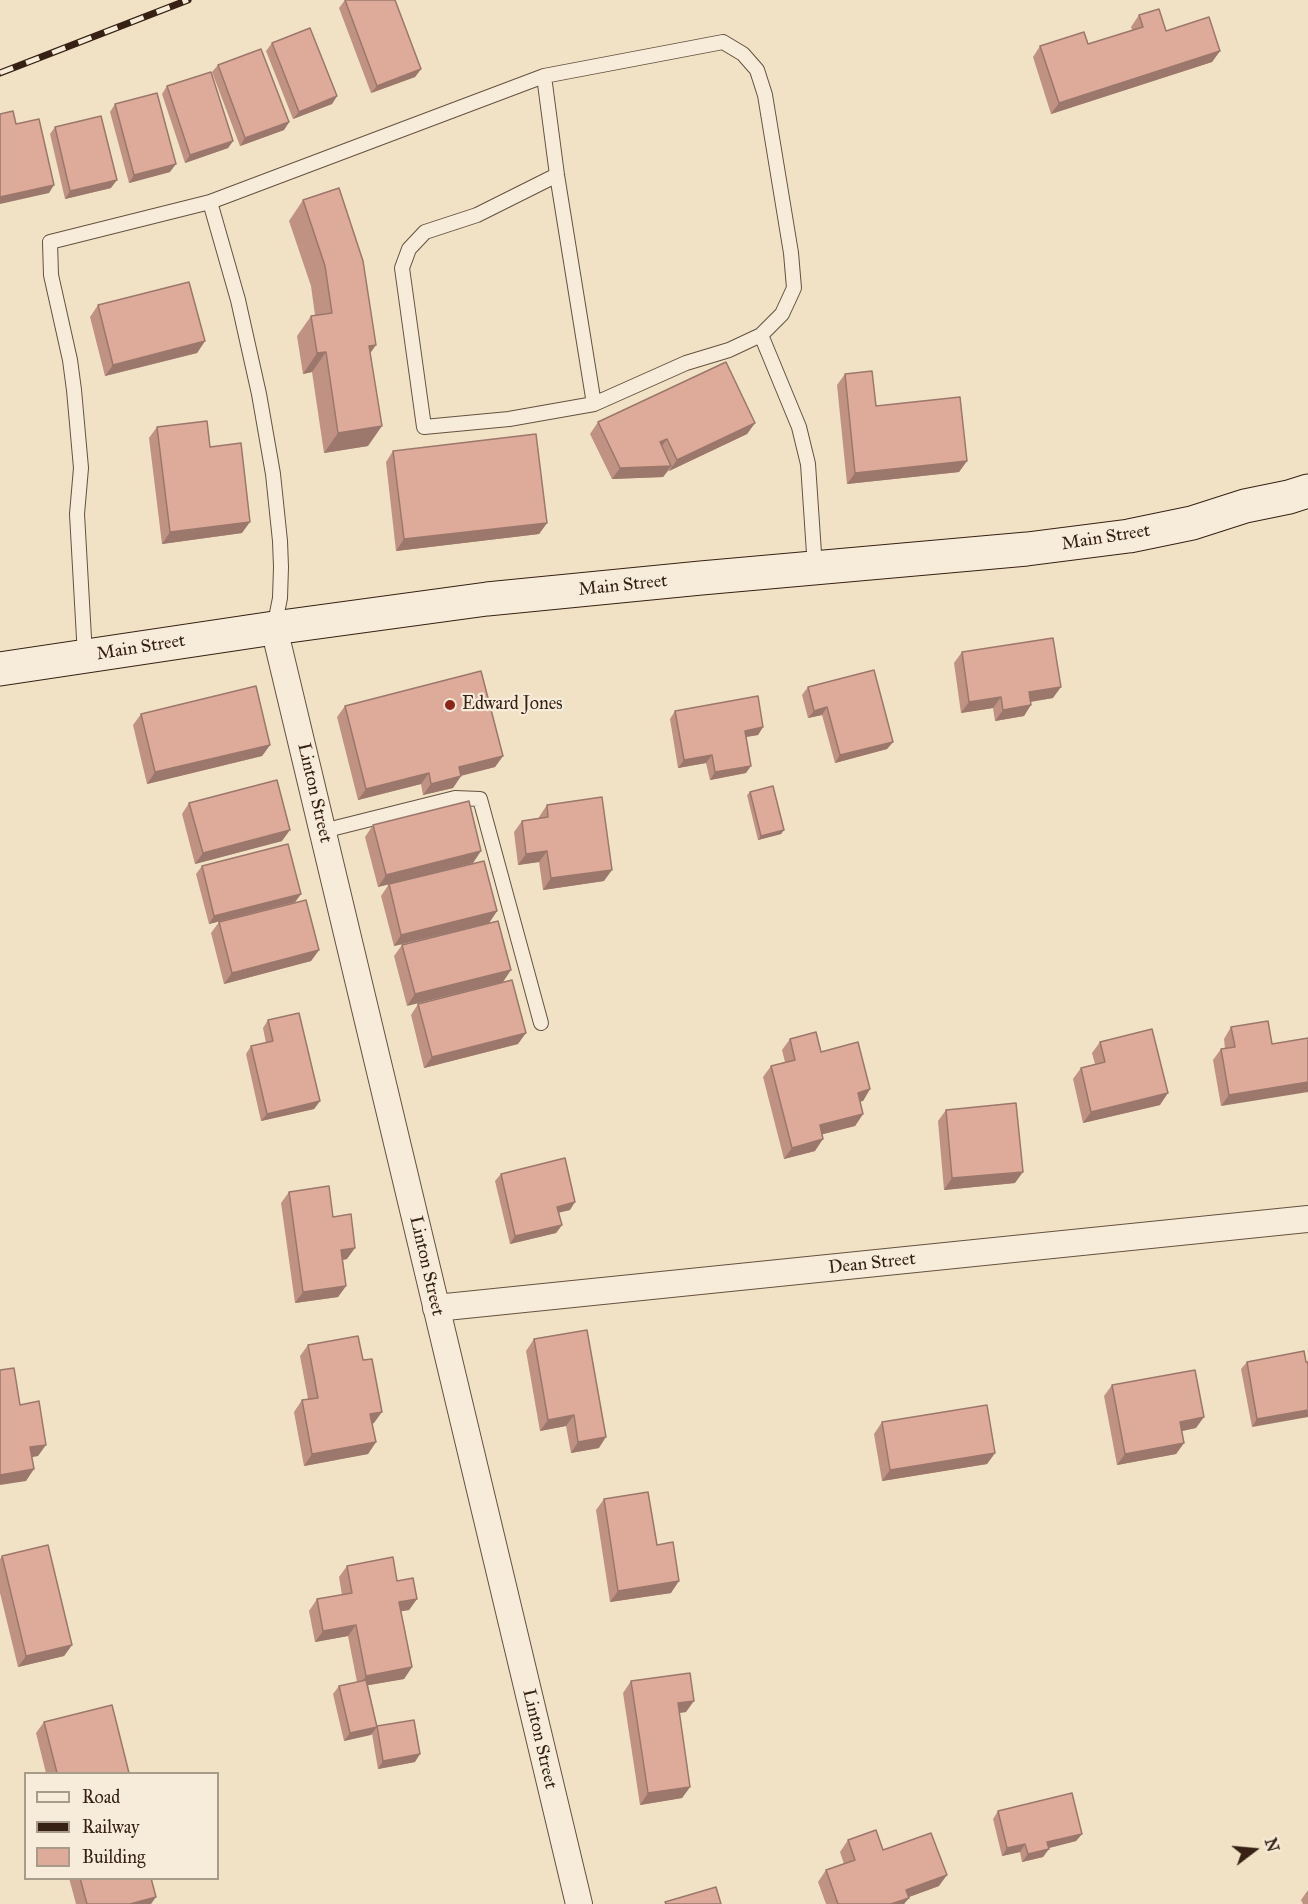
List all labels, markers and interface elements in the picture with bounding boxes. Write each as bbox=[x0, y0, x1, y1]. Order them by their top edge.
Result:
street label: Main Street bbox=[1060, 520, 1152, 556]
street label: Main Street bbox=[577, 571, 669, 601]
street label: Main Street bbox=[95, 630, 187, 666]
place label: Edward Jones bbox=[462, 694, 563, 716]
marker: Edward Jones bbox=[443, 698, 457, 712]
street label: Linton Street bbox=[292, 741, 336, 845]
street label: Linton Street bbox=[404, 1214, 448, 1318]
street label: Dean Street bbox=[827, 1249, 917, 1279]
street label: Linton Street bbox=[517, 1687, 561, 1791]
legend bbox=[24, 1772, 219, 1880]
text: Road bbox=[82, 1786, 120, 1808]
text: Railway bbox=[82, 1816, 139, 1838]
north arrow bbox=[1224, 1820, 1284, 1880]
text: N bbox=[1261, 1836, 1283, 1854]
text: Building bbox=[82, 1846, 145, 1868]

